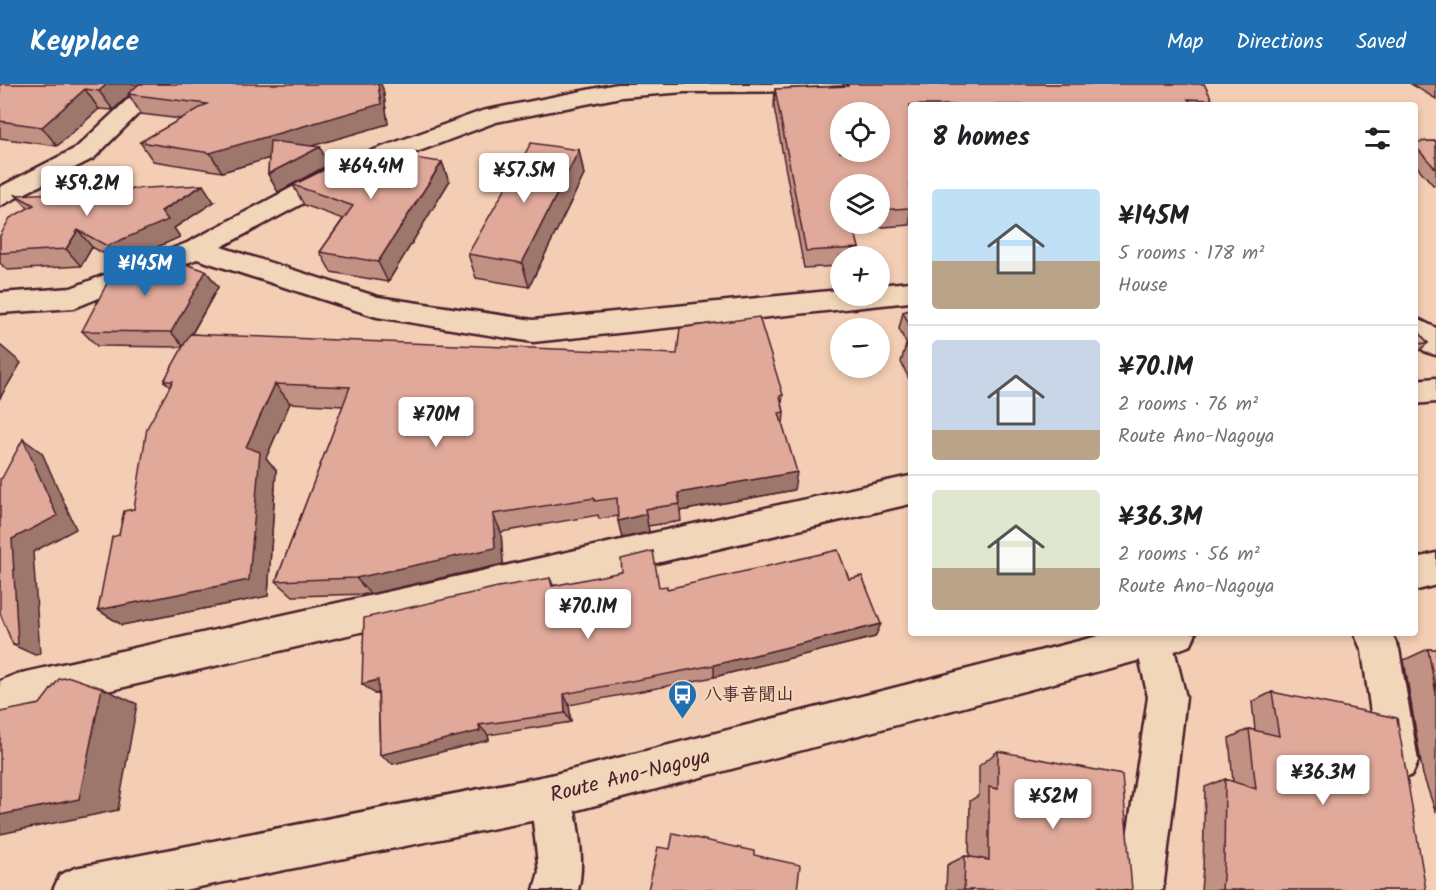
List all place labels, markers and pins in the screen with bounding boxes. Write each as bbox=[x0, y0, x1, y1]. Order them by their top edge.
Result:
pin: ¥64.4M bbox=[322, 149, 420, 200]
pin: ¥57.5M bbox=[475, 153, 573, 204]
pin: ¥59.2M bbox=[38, 166, 136, 217]
pin: ¥145M bbox=[103, 246, 187, 297]
pin: ¥70M bbox=[400, 397, 472, 448]
pin: ¥70.1M bbox=[539, 589, 637, 640]
bus stop icon: 八事音聞山 bbox=[667, 678, 699, 720]
place label: 八事音聞山 bbox=[704, 681, 794, 710]
pin: ¥36.3M bbox=[1274, 755, 1372, 806]
pin: ¥52M bbox=[1017, 779, 1089, 830]

